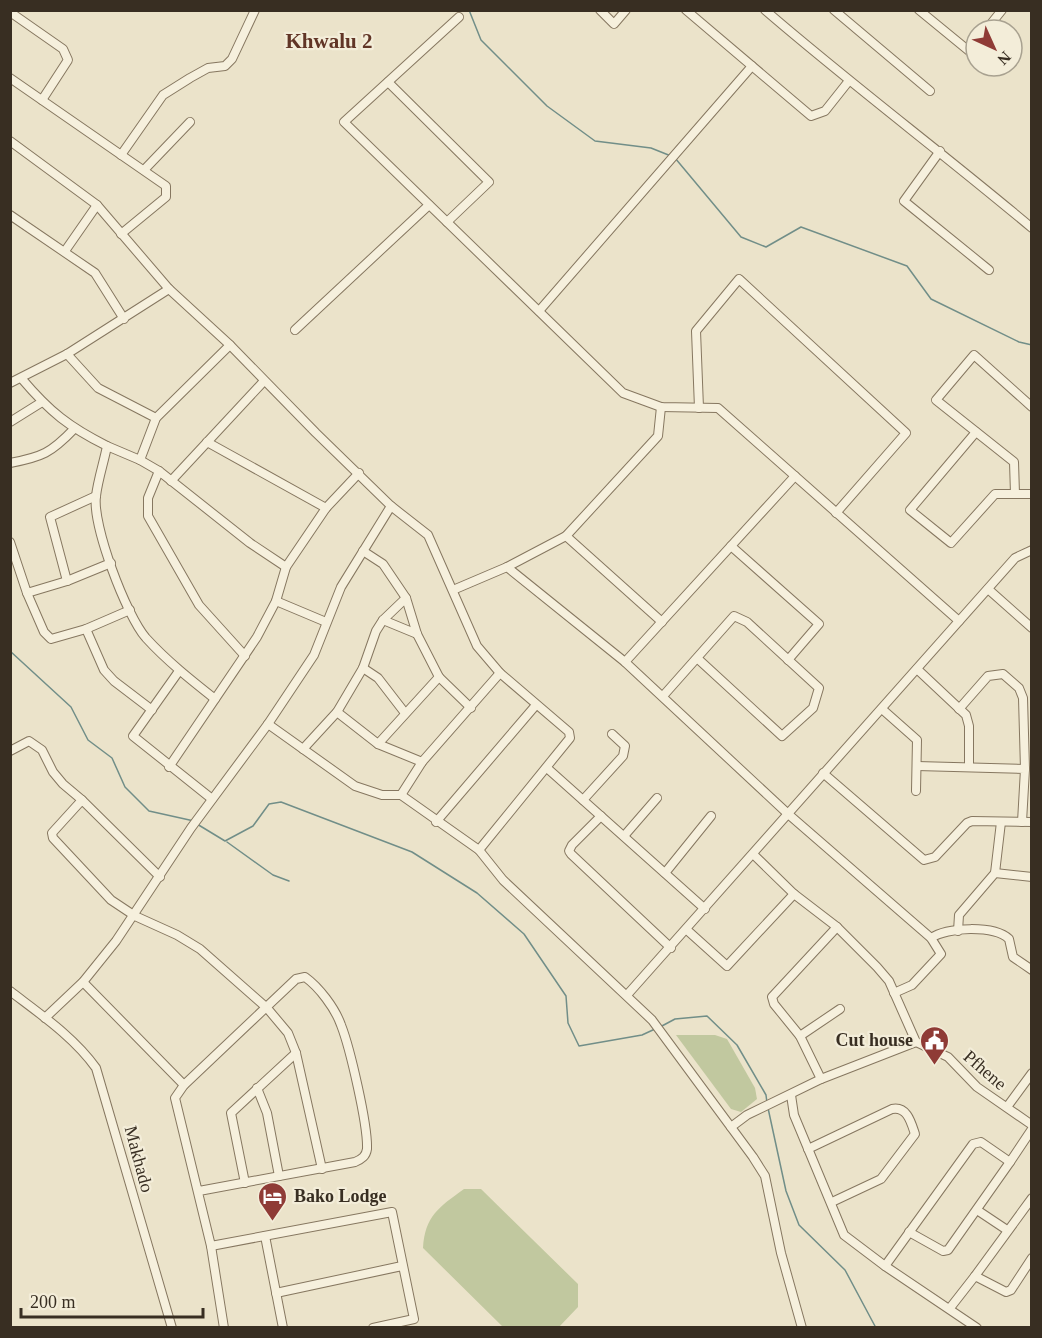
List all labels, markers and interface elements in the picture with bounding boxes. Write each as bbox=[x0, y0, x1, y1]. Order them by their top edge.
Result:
north arrow bbox=[964, 18, 1024, 78]
district label: Khwalu 2 bbox=[286, 29, 372, 53]
text: N bbox=[994, 48, 1014, 69]
public building icon: Cut house bbox=[918, 1024, 950, 1066]
place label: Cut house bbox=[835, 1030, 913, 1050]
street label: Pfhene bbox=[960, 1046, 1010, 1094]
street label: Makhado bbox=[121, 1124, 157, 1194]
hotel icon: Bako Lodge bbox=[257, 1180, 289, 1222]
place label: Bako Lodge bbox=[294, 1186, 387, 1206]
scale bar bbox=[21, 1281, 202, 1319]
text: 200 m bbox=[30, 1292, 76, 1312]

